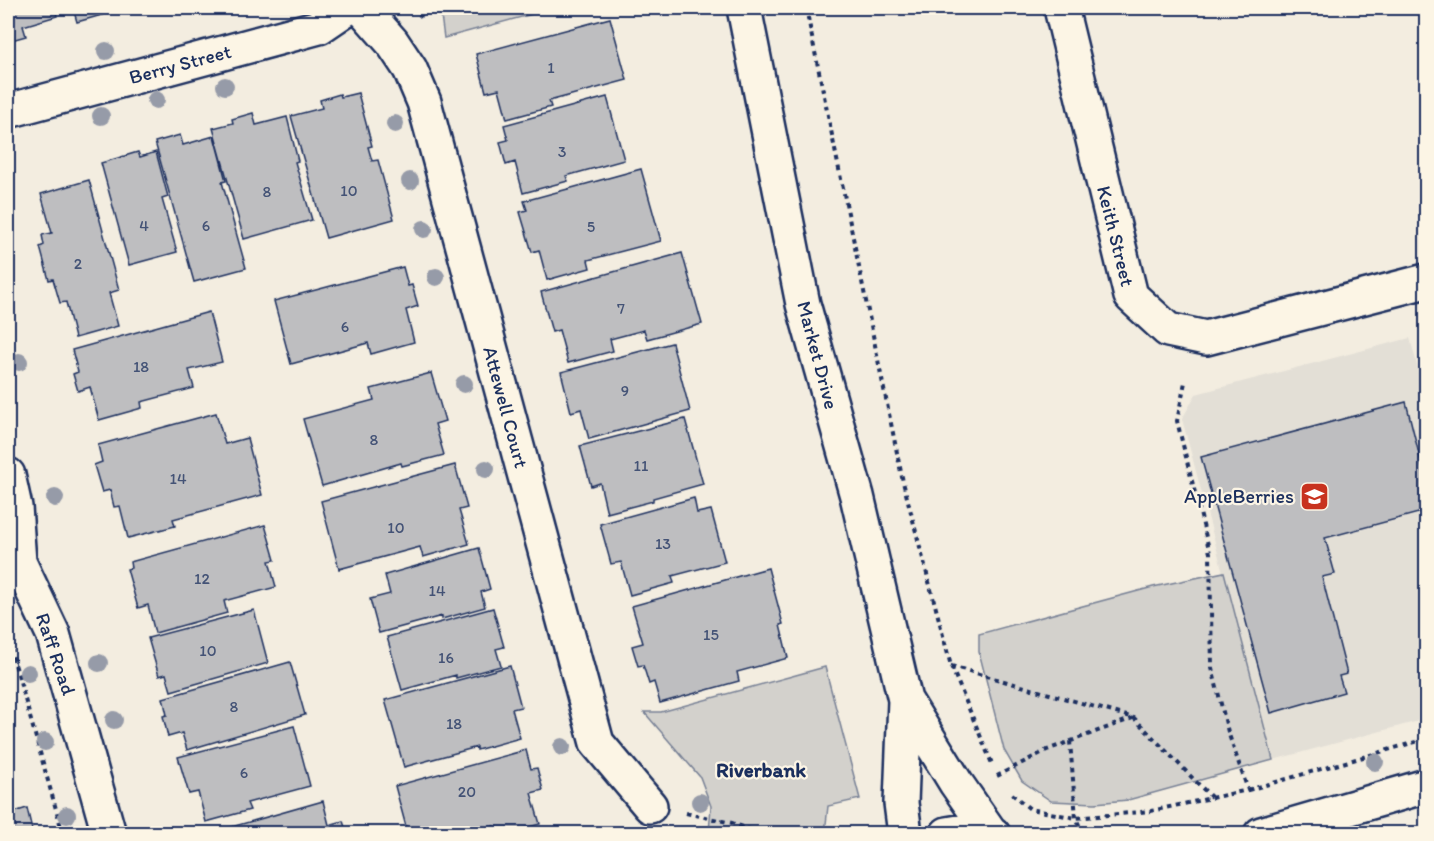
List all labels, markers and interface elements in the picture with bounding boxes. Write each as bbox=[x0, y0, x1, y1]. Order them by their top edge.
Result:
street label: Berry Street bbox=[126, 39, 234, 89]
house number: 1 bbox=[547, 58, 555, 77]
house number: 3 bbox=[558, 142, 567, 161]
house number: 10 bbox=[340, 181, 358, 200]
house number: 8 bbox=[263, 182, 272, 201]
street label: Keith Street bbox=[1092, 183, 1140, 289]
house number: 4 bbox=[139, 216, 149, 235]
house number: 6 bbox=[202, 216, 210, 235]
house number: 5 bbox=[587, 217, 595, 236]
house number: 2 bbox=[74, 254, 83, 273]
street label: Market Drive bbox=[792, 298, 844, 412]
house number: 7 bbox=[617, 299, 625, 318]
house number: 6 bbox=[341, 317, 349, 336]
street label: Attewell Court bbox=[478, 344, 534, 471]
house number: 18 bbox=[133, 357, 149, 376]
house number: 9 bbox=[621, 381, 629, 400]
house number: 8 bbox=[370, 430, 379, 449]
house number: 11 bbox=[634, 456, 649, 475]
house number: 14 bbox=[169, 469, 187, 488]
school or university icon: AppleBerries bbox=[1299, 480, 1331, 512]
place label: AppleBerries bbox=[1184, 484, 1294, 508]
house number: 10 bbox=[387, 518, 405, 537]
house number: 13 bbox=[655, 534, 671, 553]
house number: 12 bbox=[194, 569, 211, 588]
house number: 14 bbox=[428, 581, 446, 600]
street label: Raff Road bbox=[31, 610, 81, 698]
house number: 15 bbox=[703, 625, 719, 644]
house number: 10 bbox=[199, 641, 217, 660]
house number: 16 bbox=[438, 648, 454, 667]
house number: 8 bbox=[230, 697, 239, 716]
house number: 18 bbox=[446, 714, 462, 733]
district label: Riverbank bbox=[716, 757, 806, 782]
house number: 6 bbox=[240, 763, 248, 782]
house number: 20 bbox=[458, 782, 476, 801]

